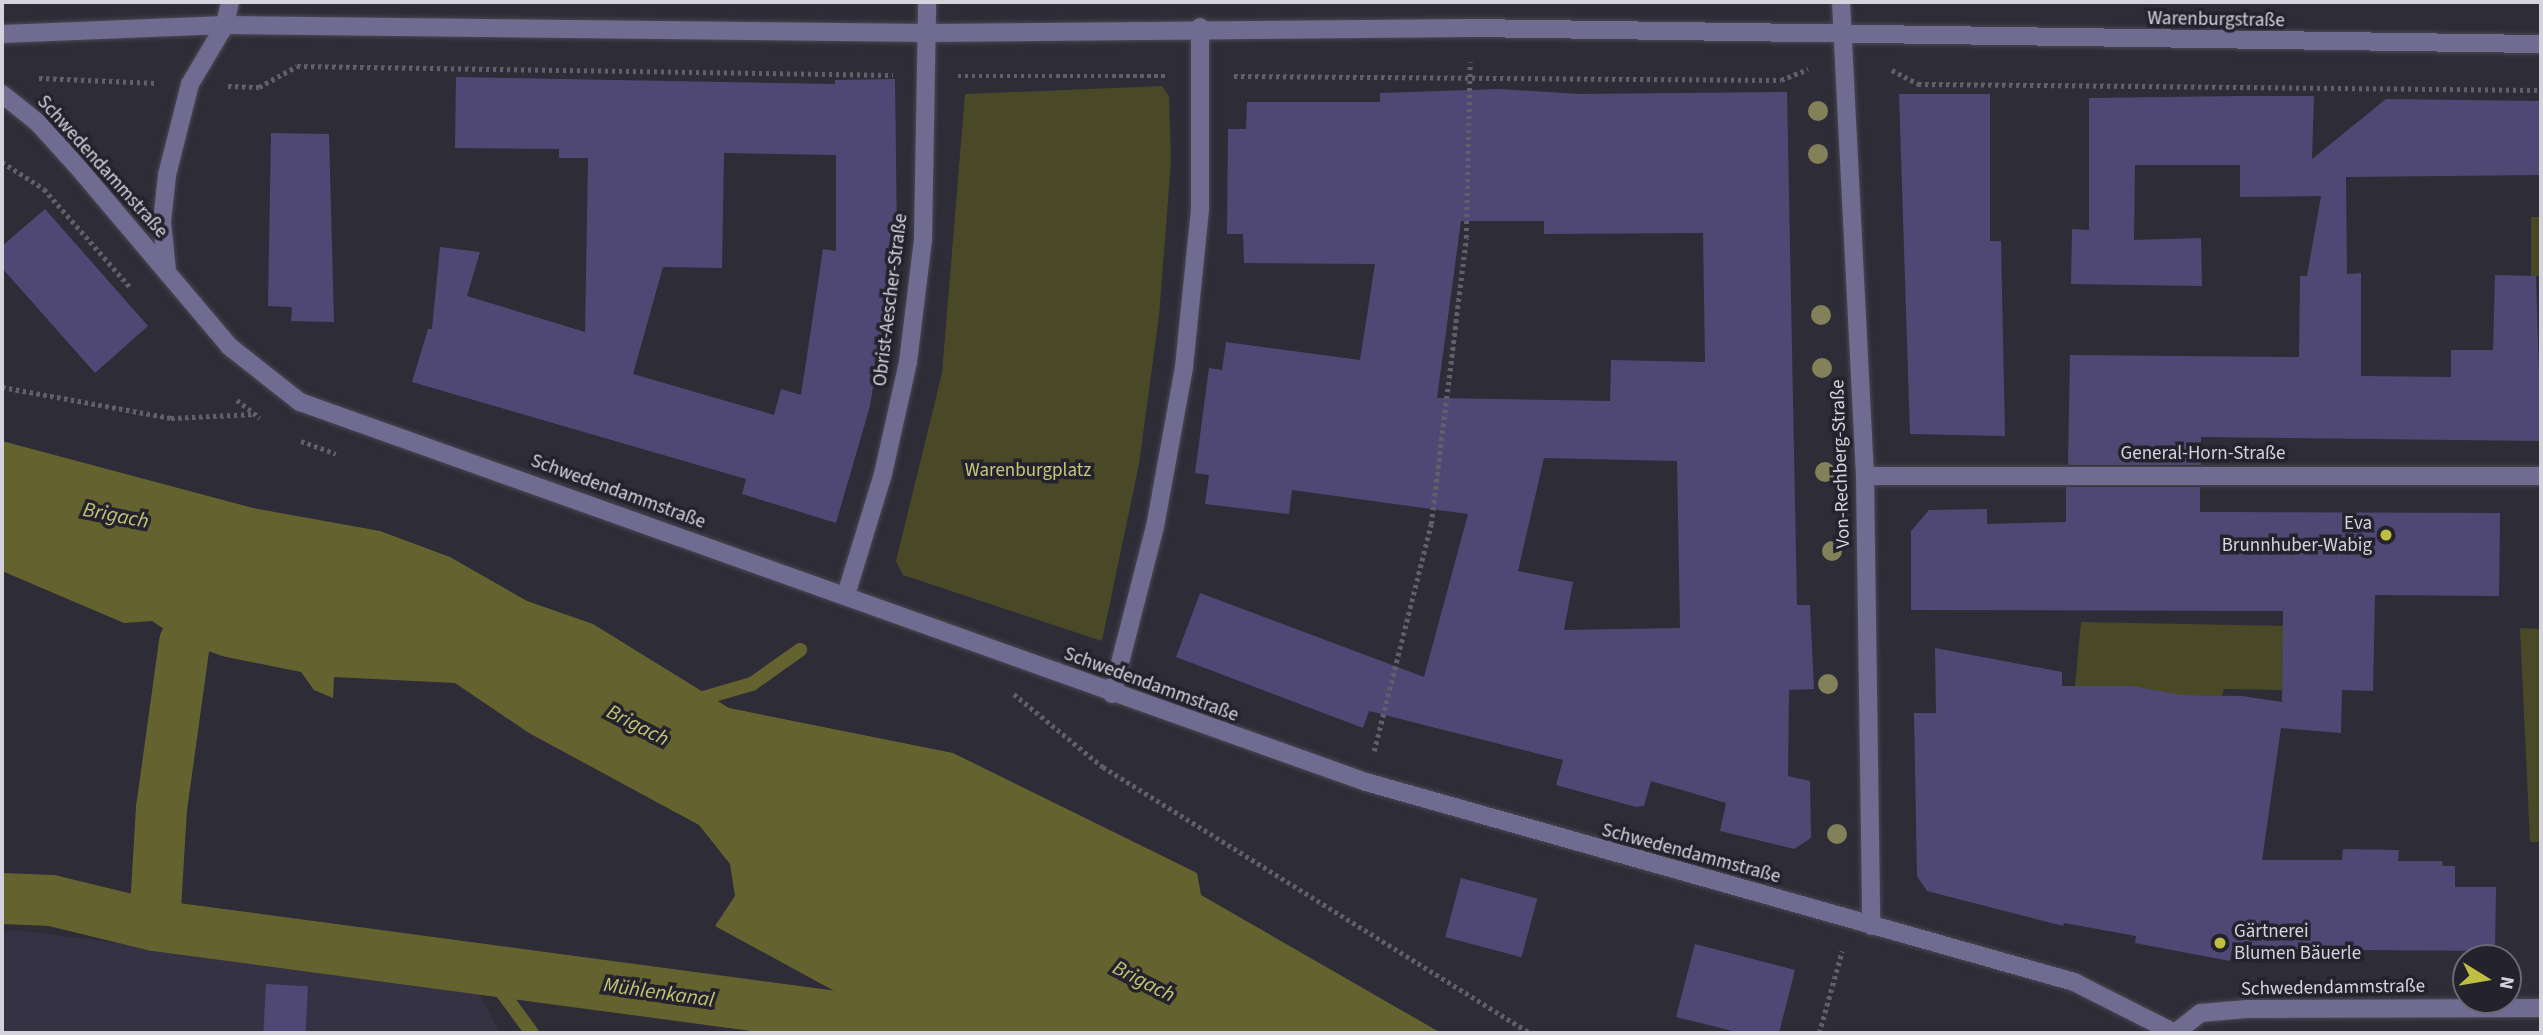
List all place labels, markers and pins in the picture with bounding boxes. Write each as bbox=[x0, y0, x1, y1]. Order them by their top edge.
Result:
place label: Eva Brunnhuber-Wabig bbox=[2222, 513, 2372, 557]
marker: Eva Brunnhuber-Wabig bbox=[2378, 527, 2394, 543]
place label: Gärtnerei Blumen Bäuerle bbox=[2234, 921, 2361, 965]
marker: Gärtnerei Blumen Bäuerle bbox=[2212, 935, 2228, 951]

